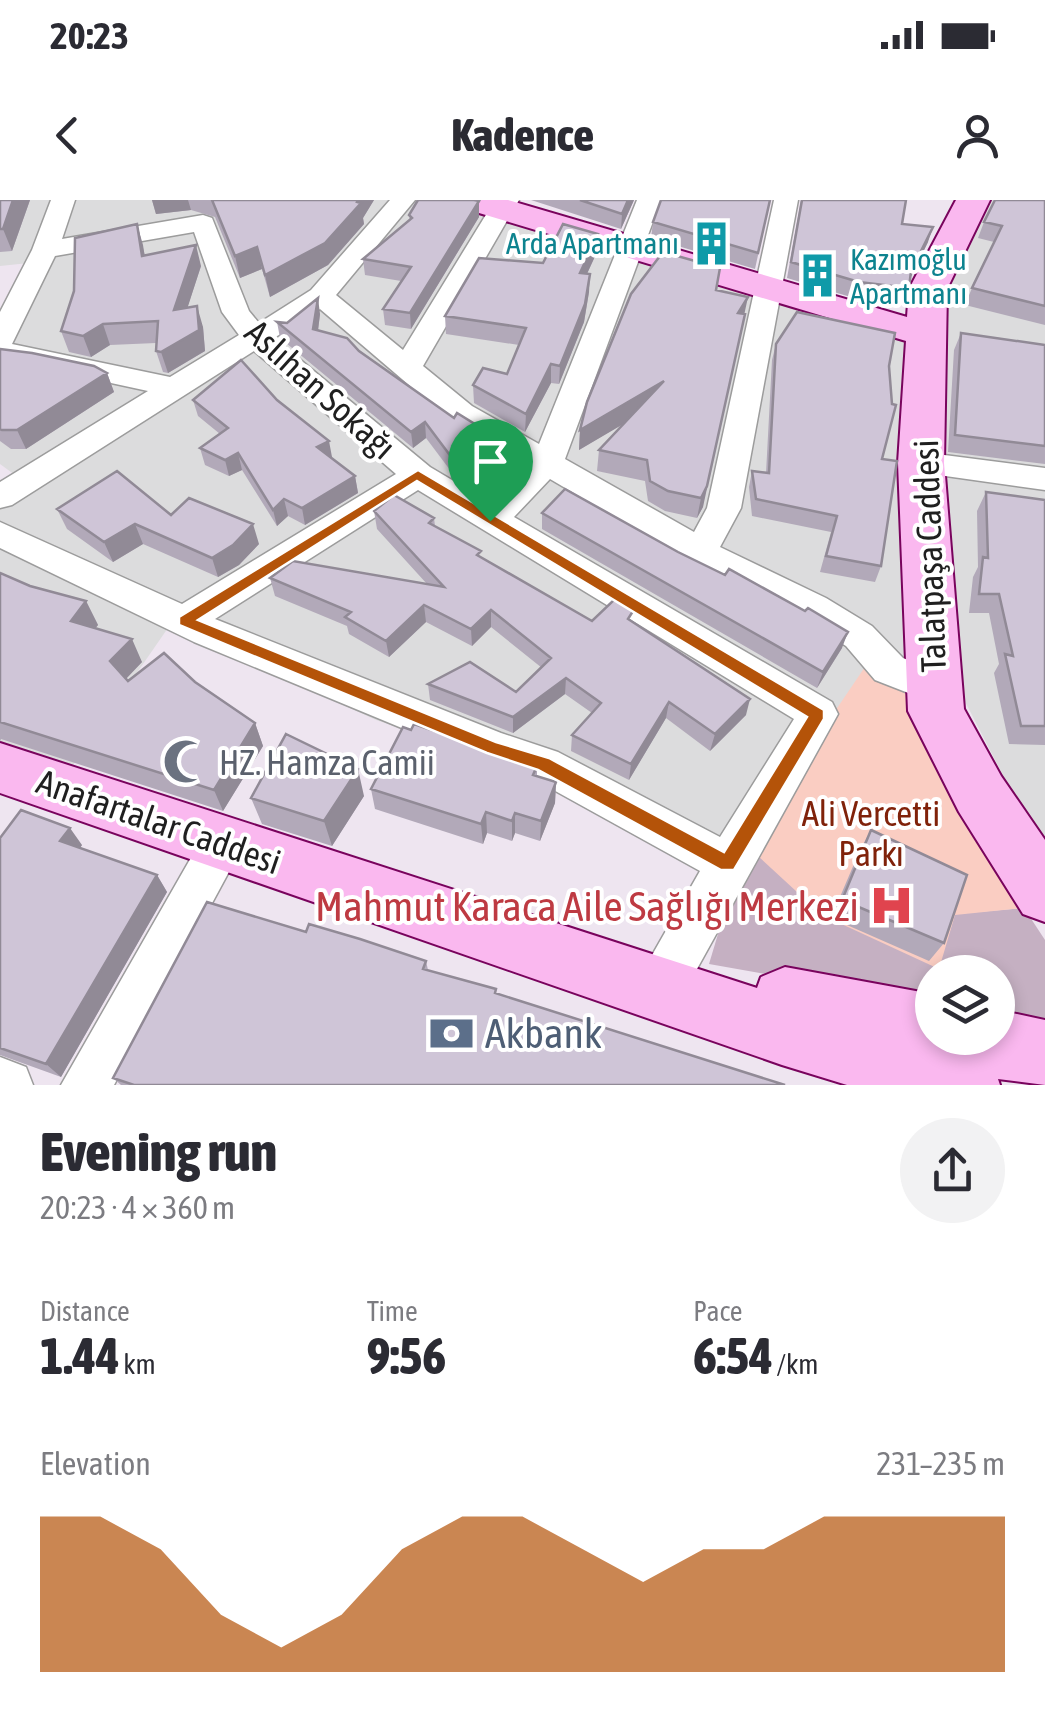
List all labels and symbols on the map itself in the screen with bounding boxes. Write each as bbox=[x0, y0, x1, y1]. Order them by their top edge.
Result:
building icon: Arda Apartmanı bbox=[688, 219, 736, 267]
place label: Arda Apartmanı bbox=[506, 226, 679, 260]
place label: Kazımoğlu Apartmanı bbox=[850, 242, 967, 310]
building icon: Kazımoğlu Apartmanı bbox=[793, 252, 841, 300]
street label: Aslıhan Sokağı bbox=[238, 311, 404, 467]
pin bbox=[448, 419, 533, 522]
street label: Talatpaşa Caddesi bbox=[905, 439, 953, 673]
mosque icon: HZ. Hamza Camii bbox=[162, 738, 210, 786]
place label: HZ. Hamza Camii bbox=[219, 742, 435, 782]
street label: Anafartalar Caddesi bbox=[32, 761, 286, 881]
park label: Ali Vercetti Parkı bbox=[802, 793, 940, 873]
place label: Mahmut Karaca Aile Sağlığı Merkezi bbox=[315, 882, 859, 930]
hospital icon: Mahmut Karaca Aile Sağlığı Merkezi bbox=[868, 882, 916, 930]
bank icon: Akbank bbox=[428, 1009, 476, 1057]
place label: Akbank bbox=[485, 1009, 602, 1057]

